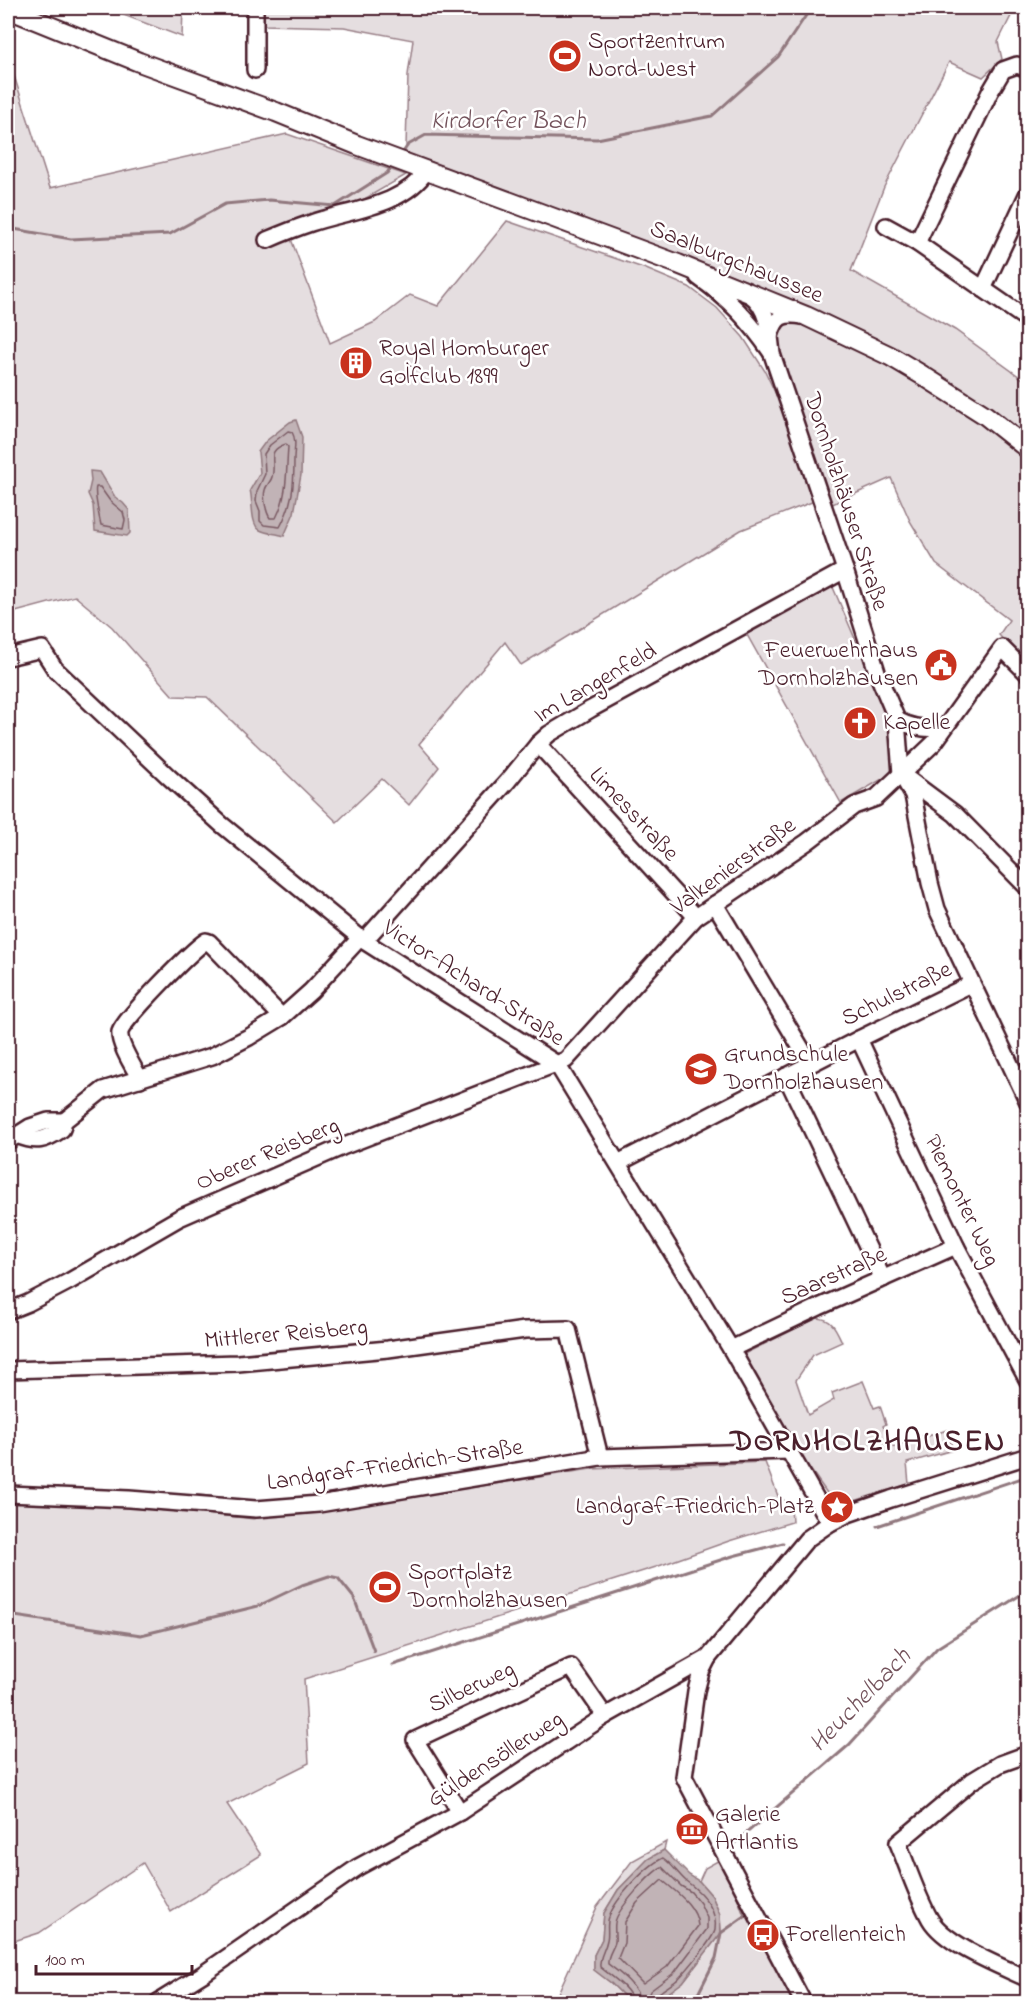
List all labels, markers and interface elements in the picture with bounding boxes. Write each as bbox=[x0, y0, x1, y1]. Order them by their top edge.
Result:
place label: Sportzentrum Nord-West bbox=[588, 25, 725, 88]
sports icon: Sportzentrum Nord-West bbox=[547, 38, 583, 74]
water label: Kirdorfer Bach bbox=[430, 103, 586, 141]
street label: Saalburgchaussee bbox=[644, 212, 828, 314]
place label: Royal Homburger Golfclub 1899 bbox=[379, 332, 549, 395]
building icon: Royal Homburger Golfclub 1899 bbox=[338, 345, 374, 381]
street label: Dornholzhäuser Straße bbox=[793, 388, 897, 616]
street label: Im Langenfeld bbox=[528, 634, 664, 733]
place label: Feuerwehrhaus Dornholzhausen bbox=[758, 634, 918, 697]
public building icon: Feuerwehrhaus Dornholzhausen bbox=[923, 647, 959, 683]
church icon: Kapelle bbox=[842, 705, 878, 741]
place label: Kapelle bbox=[883, 706, 950, 741]
street label: Limesstraße bbox=[580, 760, 686, 871]
street label: Valkenierstraße bbox=[663, 809, 804, 925]
street label: Victor-Achard-Straße bbox=[374, 911, 571, 1056]
street label: Schulstraße bbox=[836, 953, 958, 1037]
place label: Grundschule Dornholzhausen bbox=[723, 1038, 883, 1101]
school or university icon: Grundschule Dornholzhausen bbox=[683, 1051, 719, 1087]
street label: Oberer Reisberg bbox=[191, 1109, 345, 1201]
street label: Piemonter Weg bbox=[914, 1129, 1008, 1273]
street label: Saarstraße bbox=[775, 1238, 893, 1316]
street label: Mittlerer Reisberg bbox=[203, 1310, 369, 1360]
district label: DORNHOLZHAUSEN bbox=[728, 1421, 1006, 1465]
street label: Landgraf-Friedrich-Straße bbox=[265, 1431, 525, 1501]
place icon: Landgraf-Friedrich-Platz bbox=[819, 1489, 855, 1525]
place label: Landgraf-Friedrich-Platz bbox=[575, 1490, 815, 1525]
place label: Sportplatz Dornholzhausen bbox=[407, 1556, 567, 1619]
sports icon: Sportplatz Dornholzhausen bbox=[367, 1569, 403, 1605]
water label: Heuchelbach bbox=[801, 1639, 921, 1762]
street label: Silberweg bbox=[423, 1653, 521, 1723]
street label: Güldensöllerweg bbox=[421, 1703, 571, 1817]
place label: Galerie Artlantis bbox=[715, 1798, 799, 1861]
museum icon: Galerie Artlantis bbox=[674, 1811, 710, 1847]
bus stop icon: Forellenteich bbox=[745, 1917, 781, 1953]
place label: Forellenteich bbox=[785, 1918, 906, 1953]
scale bar bbox=[36, 1938, 192, 1976]
text: 100 m bbox=[45, 1948, 85, 1974]

